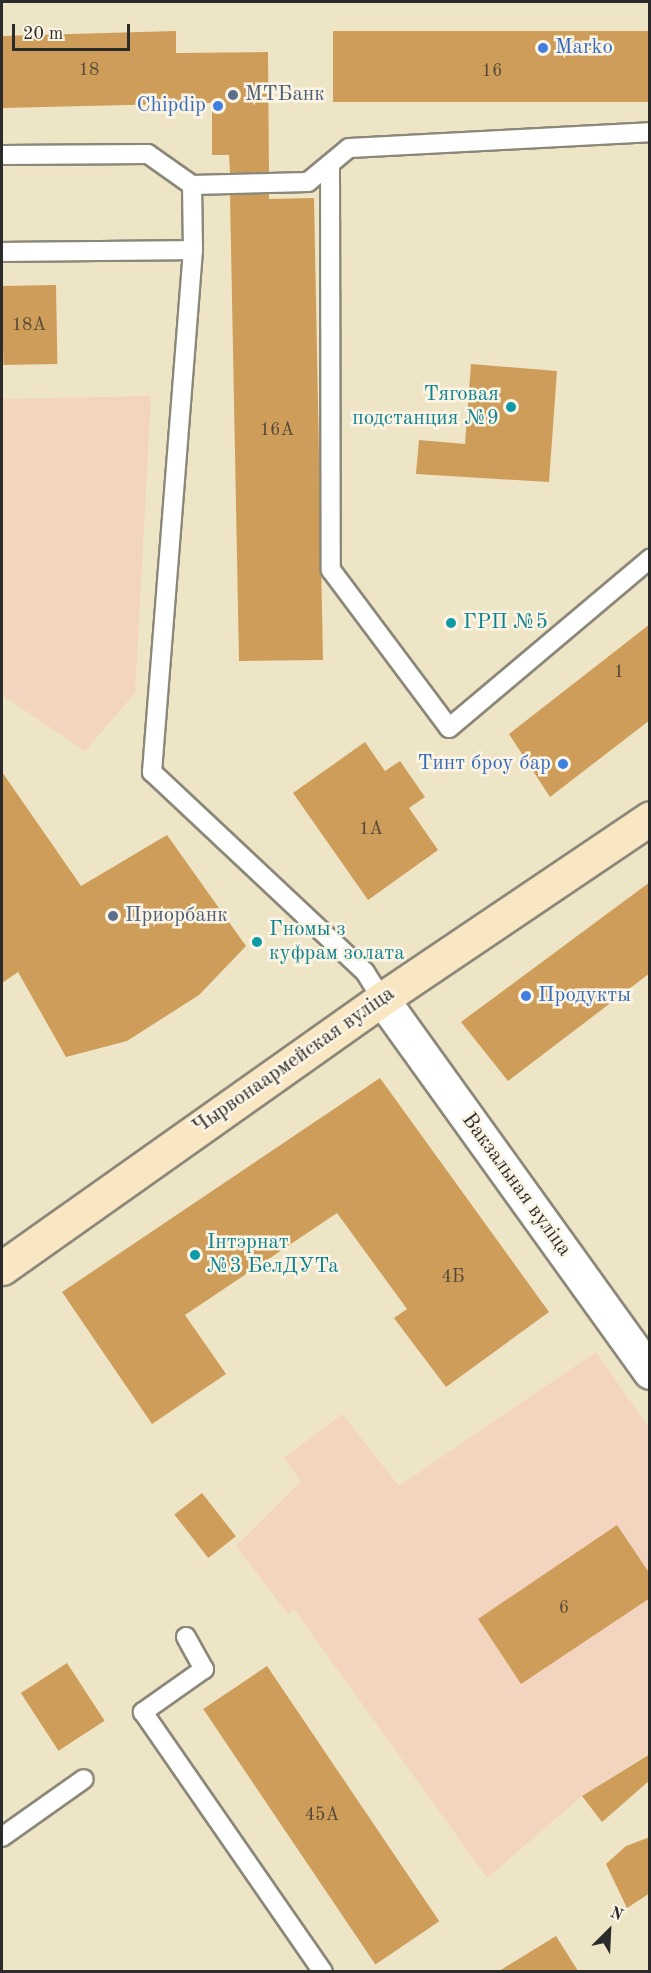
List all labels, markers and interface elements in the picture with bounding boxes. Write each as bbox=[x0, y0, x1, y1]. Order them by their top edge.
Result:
scale bar bbox=[15, 12, 134, 50]
text: 20 m bbox=[23, 25, 63, 43]
place label: Marko bbox=[555, 35, 613, 61]
marker: Marko bbox=[536, 41, 550, 55]
house number: 18 bbox=[79, 59, 99, 81]
house number: 16 bbox=[482, 60, 502, 82]
place label: МТБанк bbox=[245, 82, 325, 108]
marker: МТБанк bbox=[226, 88, 240, 102]
place label: Chipdip bbox=[136, 93, 206, 119]
marker: Chipdip bbox=[211, 99, 225, 113]
house number: 18А bbox=[12, 314, 46, 336]
place label: Тяговая подстанция №9 bbox=[352, 382, 499, 432]
marker: Тяговая подстанция №9 bbox=[504, 400, 518, 414]
house number: 16А bbox=[260, 419, 294, 441]
place label: ГРП №5 bbox=[463, 610, 548, 636]
marker: ГРП №5 bbox=[444, 616, 458, 630]
house number: 1 bbox=[614, 661, 624, 683]
place label: Тинт броу бар bbox=[418, 751, 551, 777]
marker: Тинт броу бар bbox=[556, 757, 570, 771]
house number: 1А bbox=[359, 818, 383, 840]
place label: Приорбанк bbox=[125, 903, 228, 929]
marker: Приорбанк bbox=[106, 909, 120, 923]
place label: Гномы з куфрам золата bbox=[269, 917, 405, 967]
marker: Гномы з куфрам золата bbox=[250, 935, 264, 949]
street label: Чырвонаармейская вуліца bbox=[188, 982, 400, 1140]
place label: Продукты bbox=[538, 983, 631, 1009]
marker: Продукты bbox=[519, 989, 533, 1003]
street label: Вакзальная вуліца bbox=[456, 1108, 576, 1262]
place label: Інтэрнат №3 БелДУТа bbox=[207, 1230, 339, 1280]
marker: Інтэрнат №3 БелДУТа bbox=[188, 1248, 202, 1262]
house number: 4Б bbox=[441, 1266, 465, 1288]
house number: 6 bbox=[559, 1597, 569, 1619]
house number: 45А bbox=[305, 1804, 339, 1826]
north arrow bbox=[579, 1901, 639, 1961]
text: N bbox=[607, 1905, 625, 1924]

